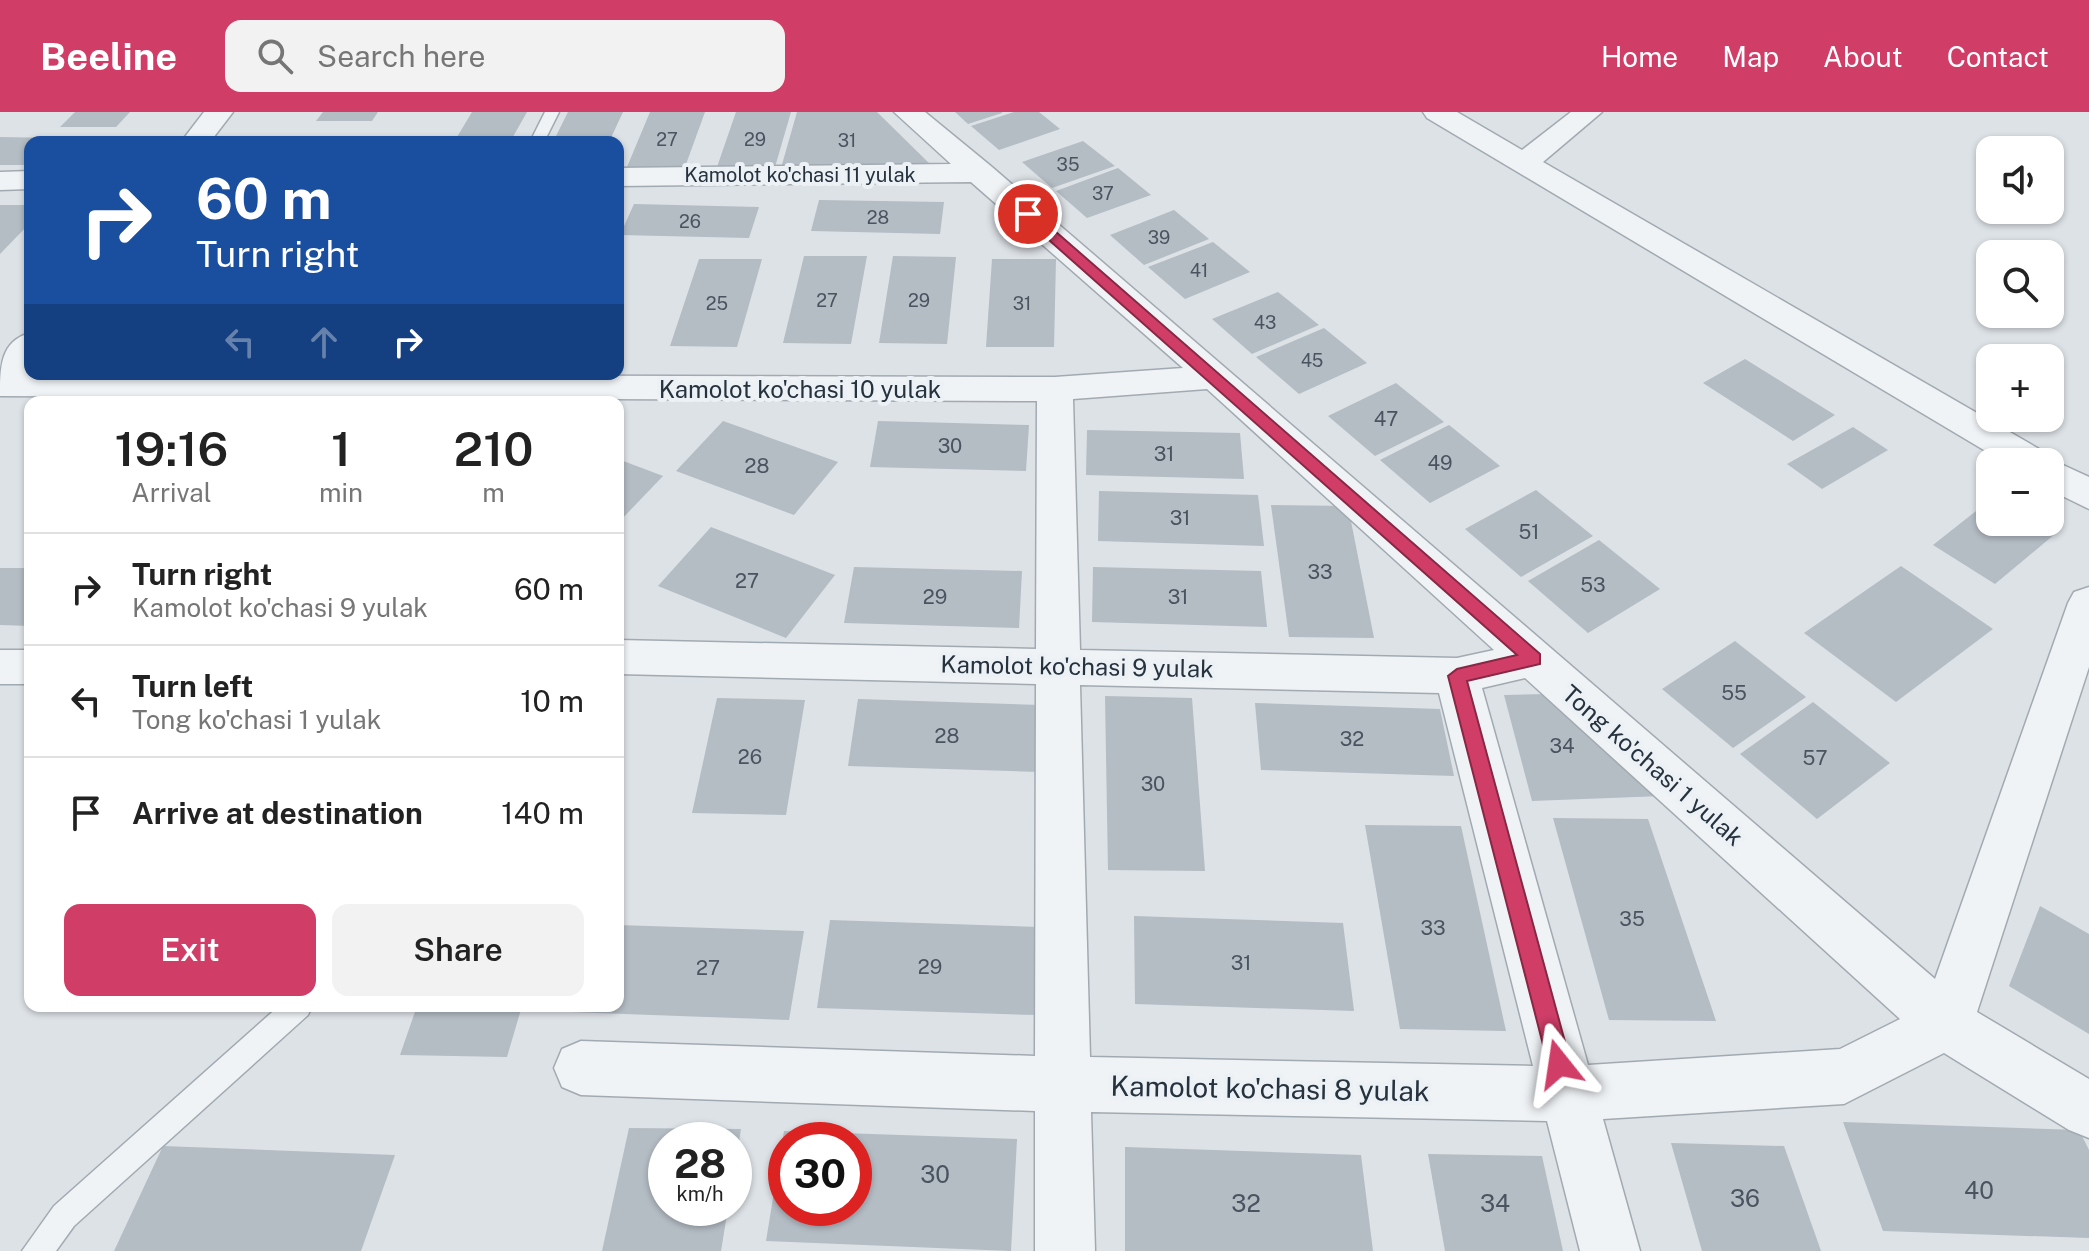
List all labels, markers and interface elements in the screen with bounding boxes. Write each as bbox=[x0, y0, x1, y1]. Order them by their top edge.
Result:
search box bbox=[225, 20, 785, 92]
text: Beeline bbox=[40, 34, 177, 79]
icon: search bbox=[253, 34, 297, 78]
text: Search here bbox=[317, 38, 486, 74]
text: Home bbox=[1601, 40, 1678, 73]
text: Map bbox=[1722, 40, 1779, 73]
text: About bbox=[1823, 40, 1903, 73]
text: Contact bbox=[1947, 40, 2049, 73]
house number: 27 bbox=[656, 129, 678, 150]
house number: 29 bbox=[744, 129, 766, 150]
house number: 31 bbox=[838, 130, 856, 151]
map controls bbox=[1976, 136, 2064, 536]
button: sound bbox=[1976, 136, 2064, 224]
house number: 35 bbox=[1057, 154, 1079, 175]
street label: Kamolot ko'chasi 11 yulak bbox=[684, 163, 916, 187]
text: 60 m bbox=[196, 166, 332, 232]
icon: right bbox=[64, 168, 168, 272]
pin bbox=[994, 180, 1062, 248]
house number: 37 bbox=[1092, 183, 1114, 204]
icon: arrive bbox=[1006, 192, 1050, 236]
house number: 28 bbox=[867, 207, 889, 228]
house number: 26 bbox=[679, 211, 701, 232]
house number: 39 bbox=[1148, 227, 1170, 248]
text: Turn right bbox=[196, 233, 359, 275]
button: search bbox=[1976, 240, 2064, 328]
house number: 41 bbox=[1190, 260, 1208, 281]
house number: 27 bbox=[816, 290, 838, 311]
house number: 29 bbox=[908, 290, 930, 311]
house number: 25 bbox=[706, 293, 728, 314]
house number: 31 bbox=[1013, 293, 1031, 314]
house number: 43 bbox=[1254, 312, 1276, 333]
icon: left bbox=[218, 320, 262, 364]
icon: ahead bbox=[302, 320, 346, 364]
icon: right bbox=[386, 320, 430, 364]
button: + bbox=[1976, 344, 2064, 432]
house number: 45 bbox=[1301, 350, 1323, 371]
street label: Kamolot ko'chasi 10 yulak bbox=[659, 375, 941, 403]
house number: 47 bbox=[1374, 407, 1398, 431]
text: 19:16 bbox=[115, 420, 228, 477]
text: 1 bbox=[331, 420, 351, 477]
text: 210 bbox=[454, 420, 533, 477]
house number: 30 bbox=[938, 434, 962, 458]
house number: 31 bbox=[1154, 442, 1174, 466]
button: − bbox=[1976, 448, 2064, 536]
house number: 49 bbox=[1427, 451, 1453, 475]
house number: 28 bbox=[745, 454, 769, 478]
text: Arrival bbox=[131, 477, 212, 508]
text: min bbox=[319, 477, 363, 508]
text: m bbox=[482, 477, 505, 508]
house number: 31 bbox=[1170, 506, 1190, 530]
house number: 51 bbox=[1519, 520, 1539, 544]
text: Turn right bbox=[132, 556, 272, 592]
house number: 33 bbox=[1307, 560, 1333, 584]
icon: right bbox=[64, 567, 108, 611]
house number: 27 bbox=[735, 569, 759, 593]
text: 60 m bbox=[514, 571, 584, 607]
house number: 53 bbox=[1580, 573, 1606, 597]
house number: 29 bbox=[923, 585, 947, 609]
house number: 31 bbox=[1168, 585, 1188, 609]
text: Kamolot ko'chasi 9 yulak bbox=[132, 592, 428, 623]
street label: Kamolot ko'chasi 9 yulak bbox=[940, 650, 1214, 682]
text: Turn left bbox=[132, 668, 253, 704]
icon: left bbox=[64, 679, 108, 723]
street label: Tong ko'chasi 1 yulak bbox=[1557, 679, 1749, 851]
house number: 55 bbox=[1721, 681, 1747, 705]
text: 10 m bbox=[520, 683, 584, 719]
text: Tong ko'chasi 1 yulak bbox=[132, 704, 381, 735]
house number: 28 bbox=[935, 724, 959, 748]
house number: 32 bbox=[1340, 727, 1364, 751]
house number: 34 bbox=[1549, 734, 1575, 758]
house number: 26 bbox=[738, 745, 762, 769]
house number: 57 bbox=[1803, 746, 1827, 770]
house number: 30 bbox=[1141, 772, 1165, 796]
icon: arrive bbox=[64, 791, 108, 835]
text: Arrive at destination bbox=[132, 795, 423, 831]
text: 140 m bbox=[501, 795, 584, 831]
button: Exit bbox=[64, 904, 316, 996]
button: Share bbox=[332, 904, 584, 996]
house number: 35 bbox=[1619, 907, 1645, 931]
house number: 33 bbox=[1420, 916, 1446, 940]
house number: 31 bbox=[1231, 951, 1251, 975]
house number: 29 bbox=[918, 955, 942, 979]
house number: 27 bbox=[696, 956, 720, 980]
position arrow bbox=[1517, 1022, 1601, 1106]
street label: Kamolot ko'chasi 8 yulak bbox=[1110, 1069, 1430, 1107]
speed limit sign: 30 bbox=[768, 1122, 872, 1226]
text: 28 bbox=[674, 1140, 726, 1187]
house number: 30 bbox=[920, 1160, 950, 1188]
house number: 40 bbox=[1964, 1176, 1994, 1204]
text: km/h bbox=[676, 1182, 724, 1206]
house number: 36 bbox=[1730, 1184, 1760, 1212]
house number: 32 bbox=[1231, 1189, 1261, 1217]
house number: 34 bbox=[1480, 1189, 1510, 1217]

